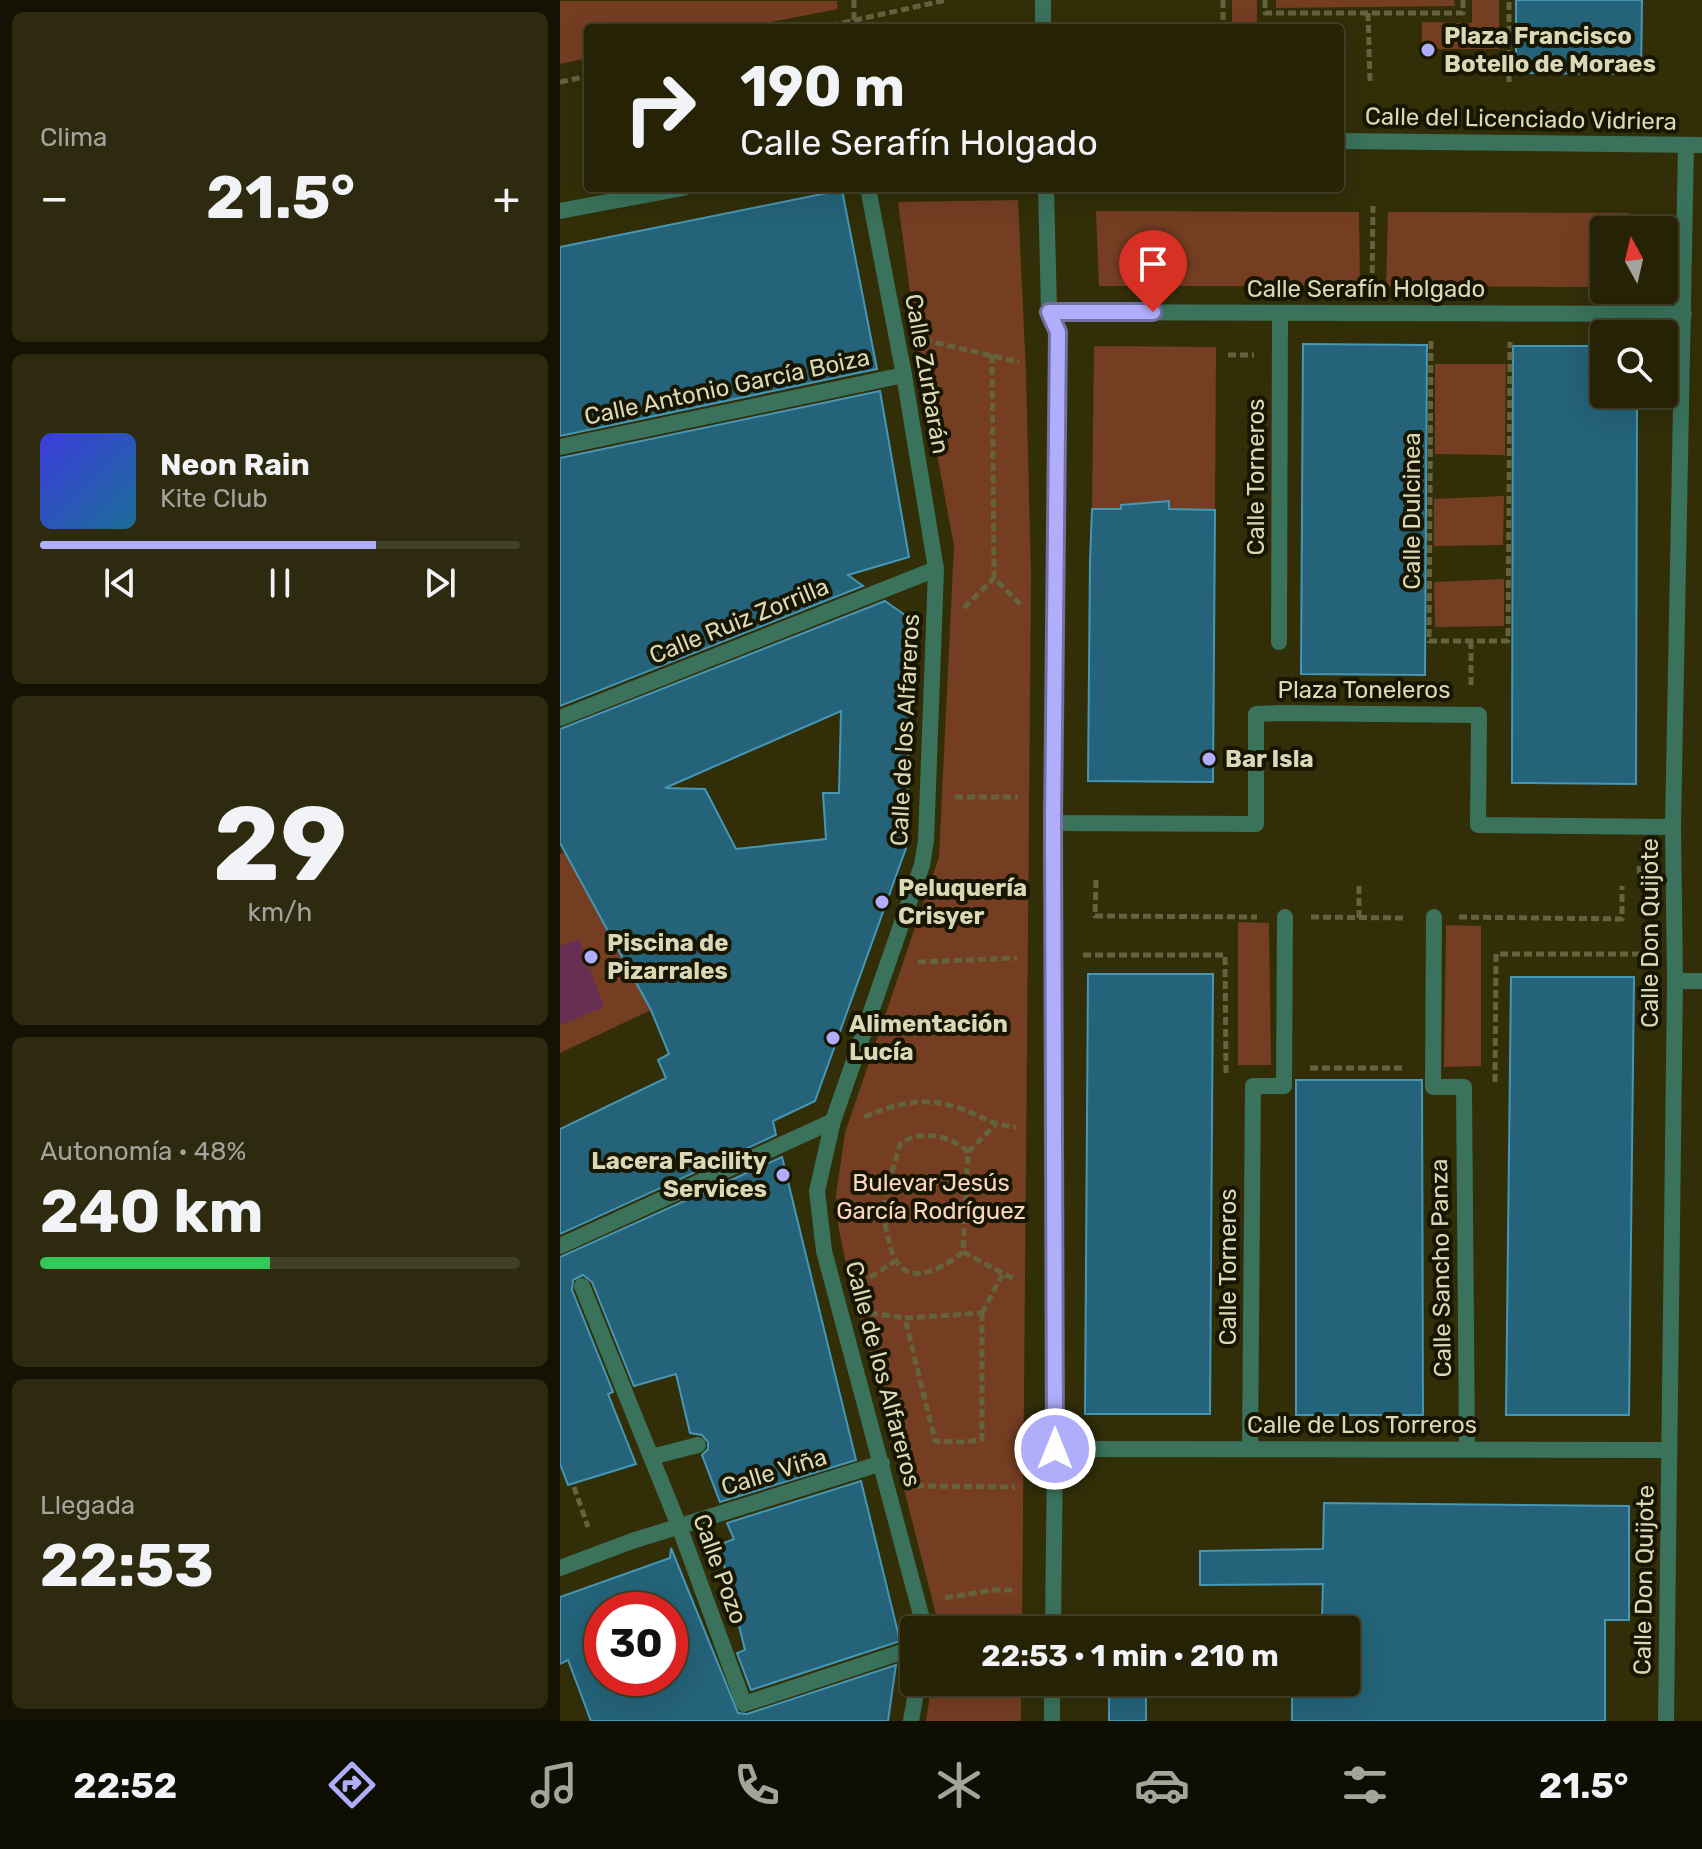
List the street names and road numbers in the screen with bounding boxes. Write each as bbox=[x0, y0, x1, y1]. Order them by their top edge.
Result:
street label: Calle del Licenciado Vidriera bbox=[1365, 102, 1677, 136]
street label: Calle Serafín Holgado bbox=[1247, 275, 1485, 303]
street label: Calle Zurbarán bbox=[899, 292, 955, 456]
street label: Calle Antonio García Boiza bbox=[582, 343, 872, 431]
street label: Calle Torneros bbox=[1242, 399, 1270, 556]
street label: Calle Dulcinea bbox=[1398, 432, 1426, 590]
street label: Calle Ruiz Zorrilla bbox=[645, 572, 833, 670]
street label: Calle de los Alfareros bbox=[885, 613, 925, 847]
street label: Plaza Toneleros bbox=[1278, 676, 1450, 704]
street label: Calle Don Quijote bbox=[1636, 838, 1664, 1028]
street label: Calle Sancho Panza bbox=[1425, 1158, 1457, 1378]
street label: Calle Torneros bbox=[1214, 1189, 1242, 1346]
street label: Calle de los Alfareros bbox=[839, 1258, 927, 1490]
street label: Calle de Los Torreros bbox=[1247, 1411, 1477, 1439]
street label: Calle Viña bbox=[718, 1443, 830, 1501]
street label: Calle Don Quijote bbox=[1628, 1485, 1660, 1675]
street label: Calle Pozo bbox=[687, 1510, 753, 1628]

